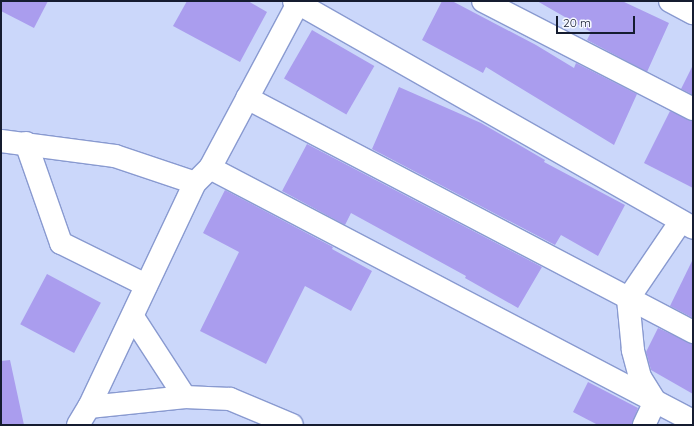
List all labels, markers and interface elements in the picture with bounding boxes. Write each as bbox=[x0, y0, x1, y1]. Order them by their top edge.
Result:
scale bar bbox=[558, 8, 637, 34]
text: 20 m bbox=[563, 15, 591, 30]

